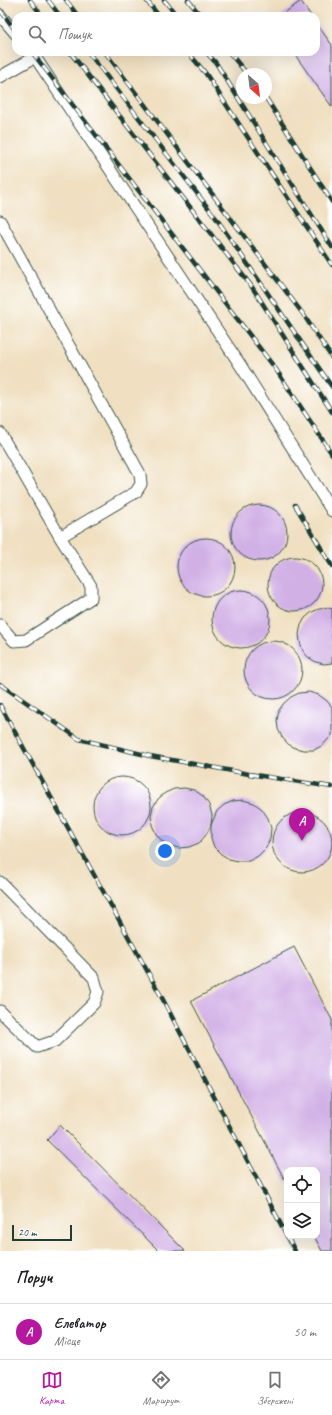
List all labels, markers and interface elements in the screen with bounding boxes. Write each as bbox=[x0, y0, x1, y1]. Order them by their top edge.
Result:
search box bbox=[12, 12, 320, 56]
icon: search bbox=[26, 23, 48, 45]
text: Пошук bbox=[58, 25, 91, 44]
north arrow bbox=[236, 68, 272, 104]
pin: A bbox=[289, 808, 315, 841]
your location bbox=[155, 841, 175, 861]
map controls bbox=[284, 1167, 320, 1239]
button: locate bbox=[284, 1167, 320, 1203]
button: layers bbox=[284, 1203, 320, 1239]
scale bar bbox=[12, 1223, 72, 1242]
text: 20 m bbox=[18, 1225, 37, 1239]
text: Поруч bbox=[16, 1267, 52, 1288]
text: Елеватор bbox=[54, 1314, 105, 1333]
text: A bbox=[26, 1324, 32, 1340]
text: 50 m bbox=[294, 1324, 316, 1340]
text: Місце bbox=[54, 1333, 80, 1349]
tab: Карта bbox=[39, 1369, 64, 1407]
tab: Маршрут bbox=[143, 1369, 179, 1407]
tab: Збережені bbox=[257, 1369, 293, 1407]

